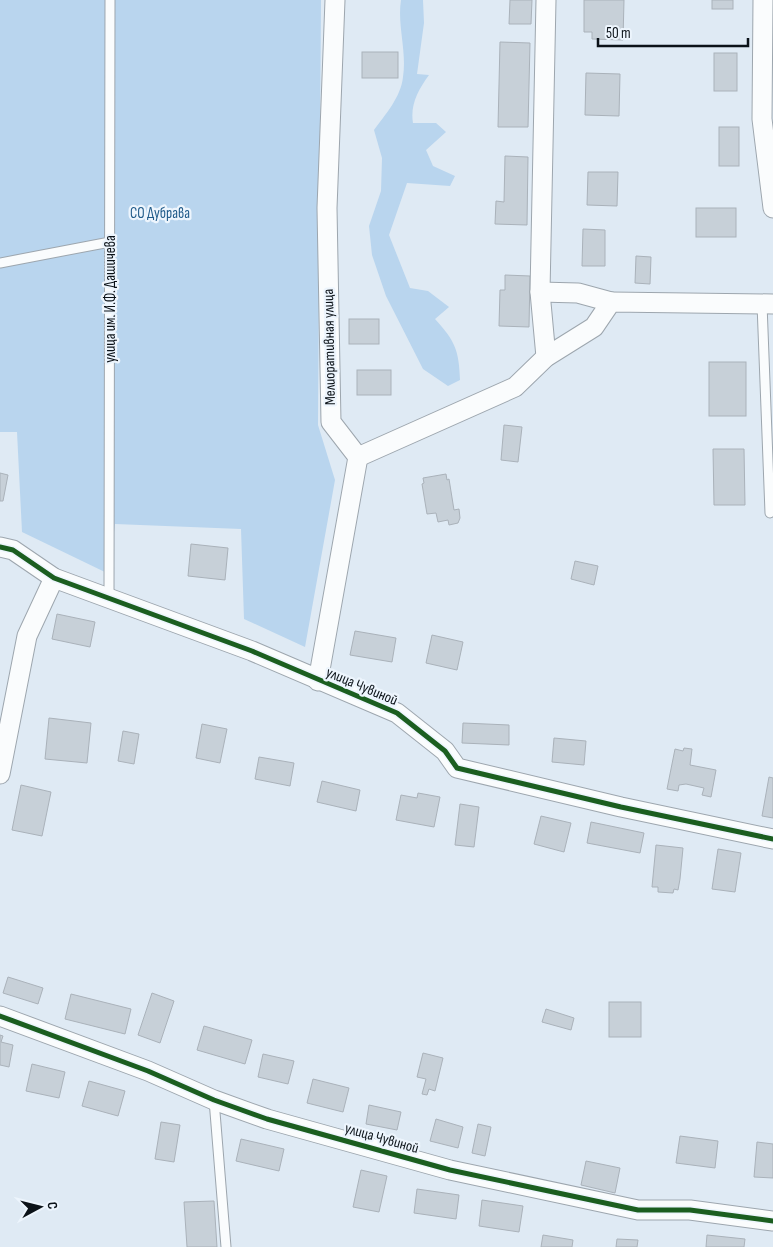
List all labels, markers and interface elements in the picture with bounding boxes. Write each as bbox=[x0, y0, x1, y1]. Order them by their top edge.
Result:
scale bar bbox=[598, 15, 748, 47]
text: 50 m bbox=[606, 24, 631, 43]
park label: СО Дубрава bbox=[130, 204, 190, 223]
street label: улица им. И.Ф. Дашичева bbox=[101, 235, 120, 363]
street label: Мелиоративная улица bbox=[319, 288, 340, 405]
street label: улица Чувиной bbox=[323, 663, 400, 710]
street label: улица Чувиной bbox=[343, 1119, 421, 1158]
north arrow bbox=[15, 1182, 65, 1232]
text: С bbox=[44, 1201, 61, 1210]

